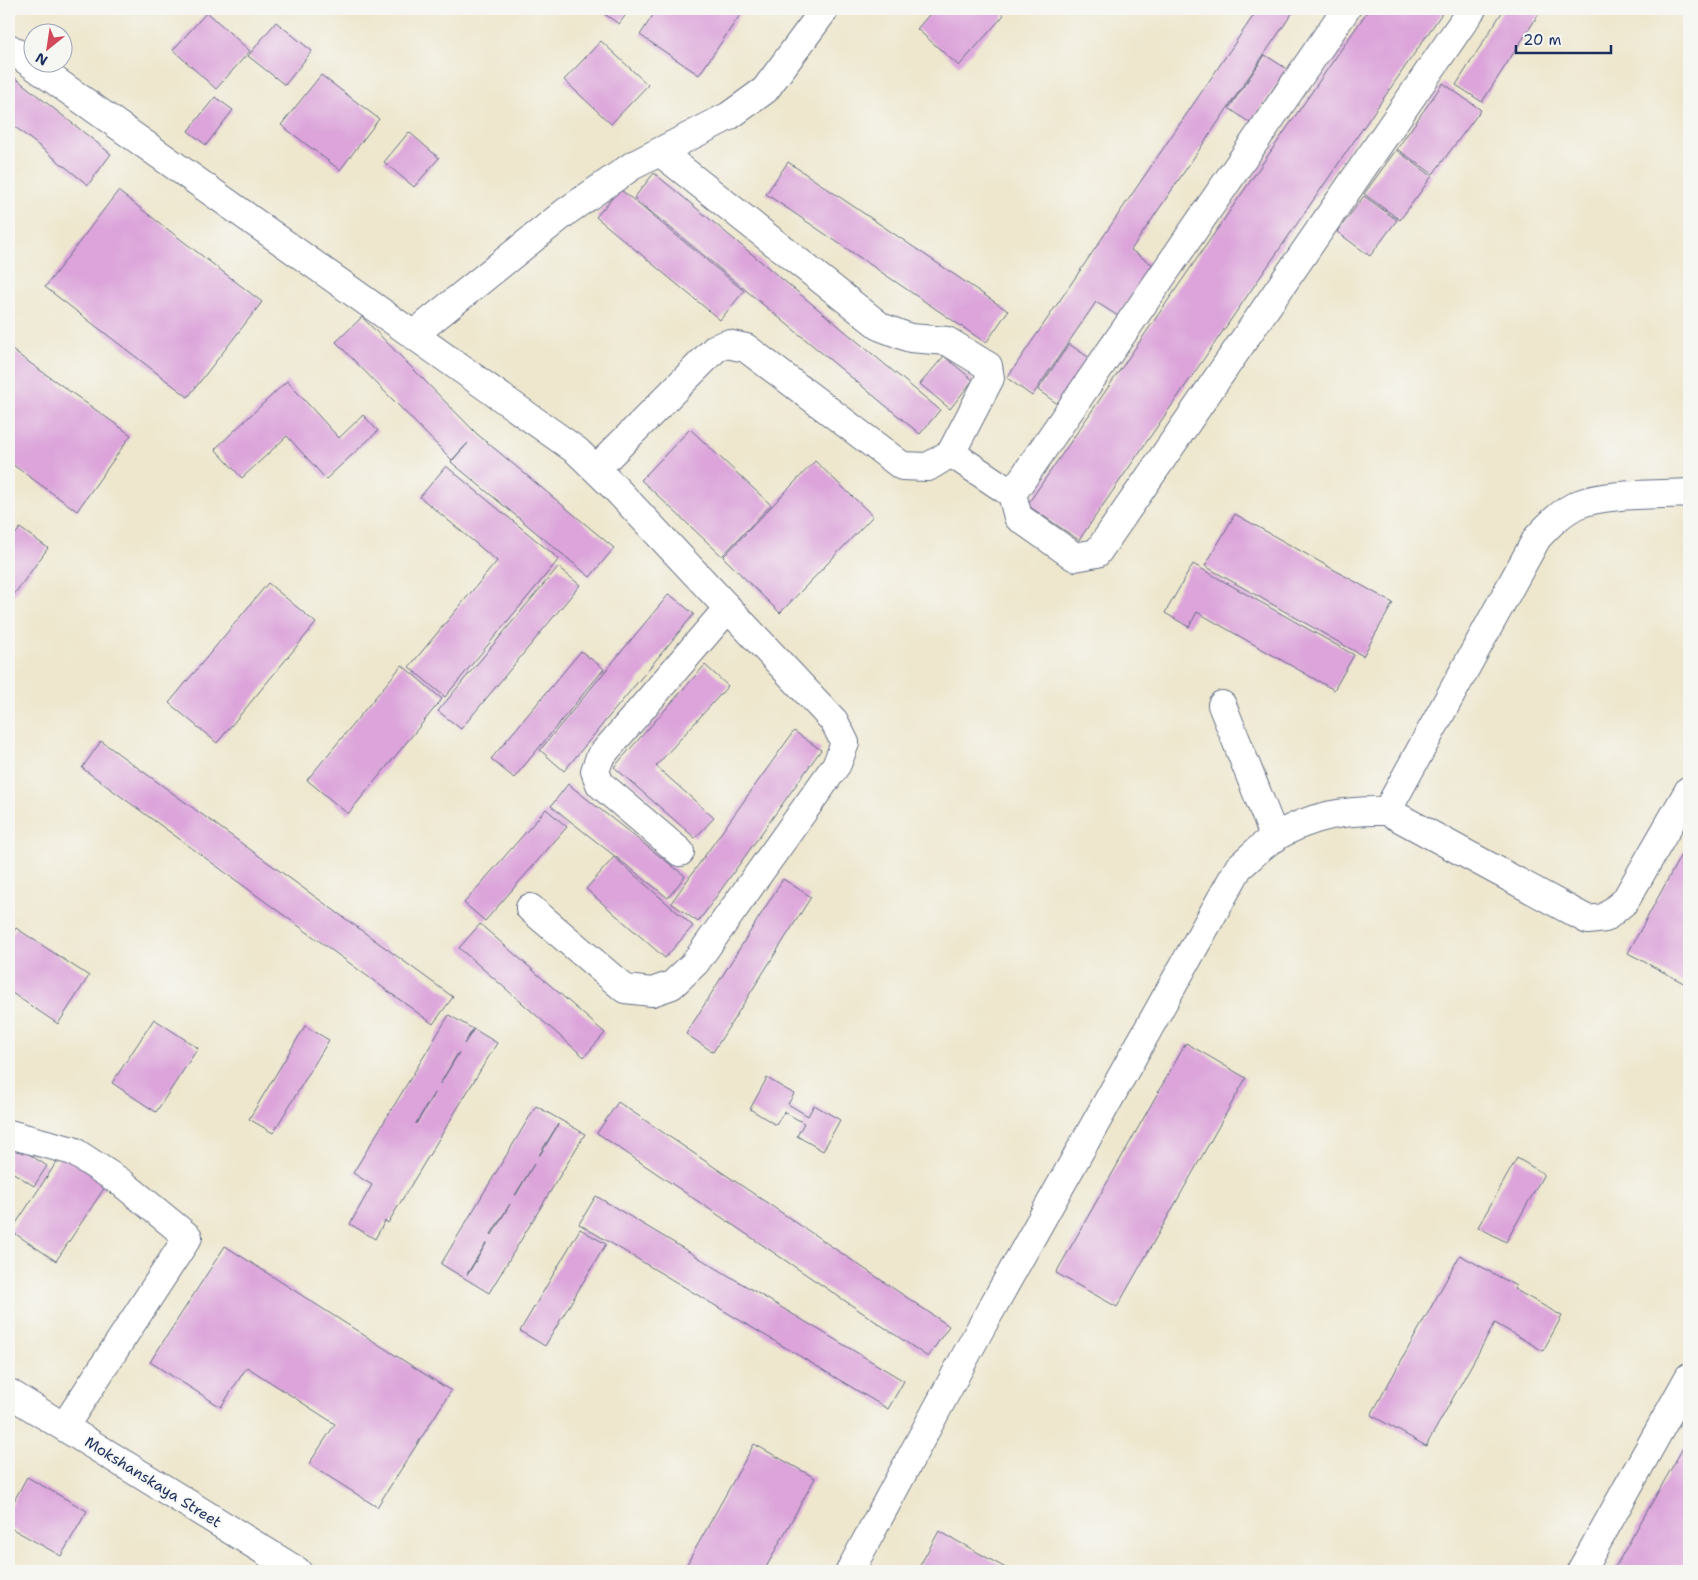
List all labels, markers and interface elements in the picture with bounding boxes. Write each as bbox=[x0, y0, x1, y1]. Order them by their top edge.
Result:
north arrow bbox=[22, 22, 72, 72]
scale bar bbox=[1516, 22, 1610, 54]
text: 20 m bbox=[1523, 30, 1562, 50]
text: N bbox=[32, 49, 51, 70]
street label: Mokshanskaya Street bbox=[81, 1432, 225, 1532]

